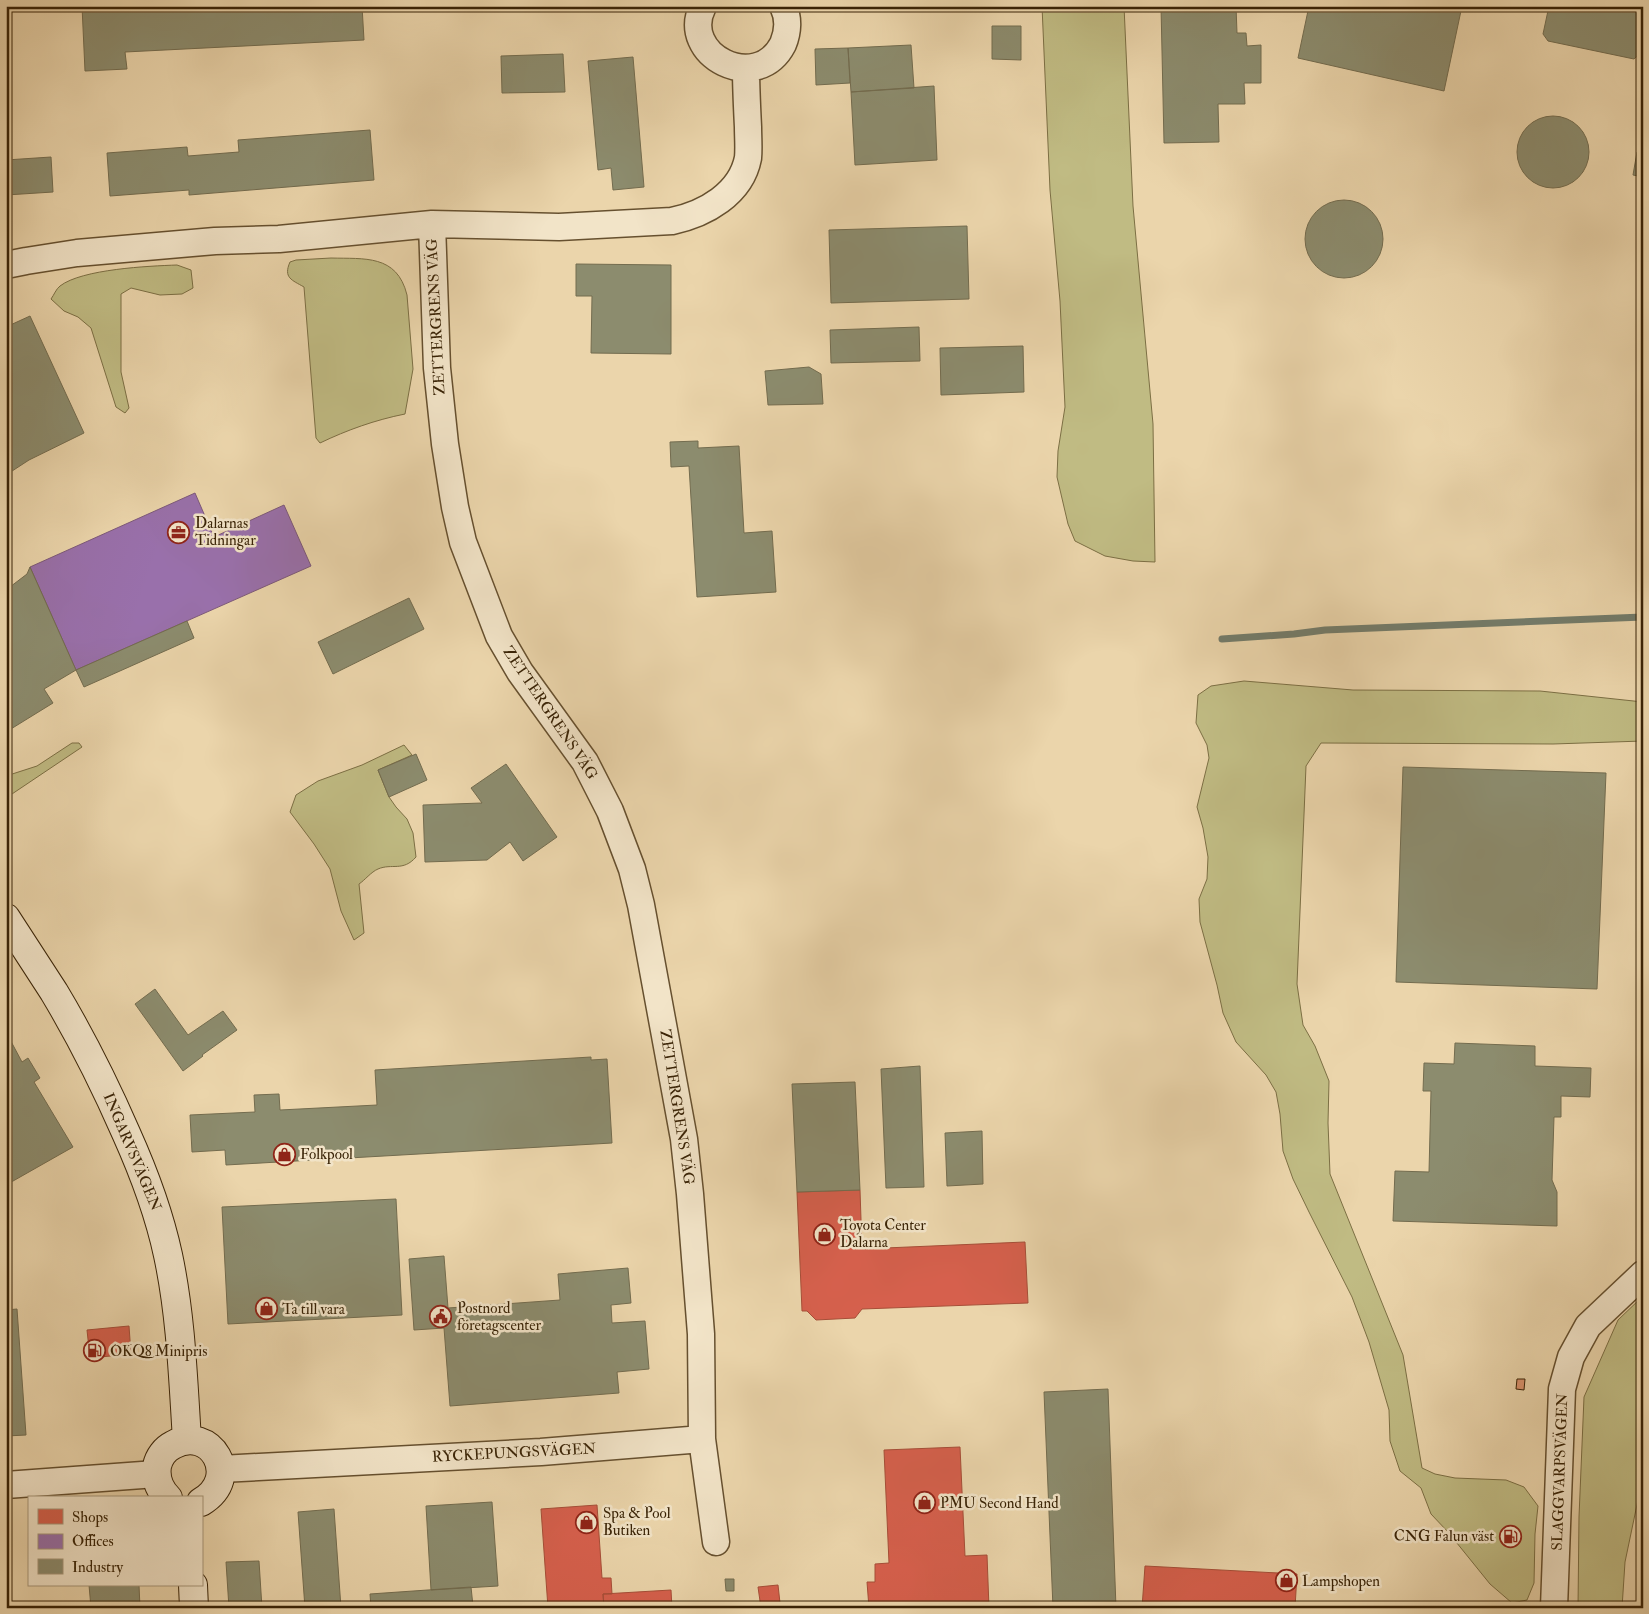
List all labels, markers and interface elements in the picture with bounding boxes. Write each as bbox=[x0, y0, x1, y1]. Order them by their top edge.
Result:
street label: ZETTERGRENS VÄG bbox=[421, 238, 450, 396]
place label: Dalarnas Tidningar bbox=[195, 514, 256, 550]
office icon: Dalarnas Tidningar bbox=[167, 520, 191, 544]
street label: ZETTERGRENS VÄG bbox=[498, 642, 603, 784]
street label: ZETTERGRENS VÄG bbox=[655, 1028, 700, 1186]
street label: INGARVSVÄGEN bbox=[99, 1090, 167, 1214]
shop icon: Folkpool bbox=[272, 1142, 296, 1166]
place label: Folkpool bbox=[300, 1145, 353, 1165]
place label: Toyota Center Dalarna bbox=[840, 1216, 926, 1252]
shop icon: Toyota Center Dalarna bbox=[812, 1222, 836, 1246]
shop icon: Ta till vara bbox=[254, 1297, 278, 1321]
place label: Postnord företagscenter bbox=[457, 1299, 541, 1335]
place label: Ta till vara bbox=[282, 1300, 346, 1319]
public building icon: Postnord företagscenter bbox=[429, 1305, 453, 1329]
fuel station icon: OKQ8 Minipris bbox=[82, 1339, 106, 1363]
place label: OKQ8 Minipris bbox=[110, 1342, 207, 1362]
street label: SLAGGVARPSVÄGEN bbox=[1547, 1393, 1572, 1551]
street label: RYCKEPUNGSVÄGEN bbox=[432, 1438, 597, 1467]
shop icon: PMU Second Hand bbox=[912, 1491, 936, 1515]
place label: PMU Second Hand bbox=[940, 1494, 1059, 1513]
legend bbox=[28, 1496, 202, 1586]
place label: Spa & Pool Butiken bbox=[603, 1504, 671, 1540]
text: Shops bbox=[72, 1508, 108, 1528]
shop icon: Spa & Pool Butiken bbox=[575, 1510, 599, 1534]
fuel station icon: CNG Falun väst bbox=[1498, 1524, 1522, 1548]
place label: CNG Falun väst bbox=[1394, 1527, 1494, 1546]
text: Offices bbox=[72, 1532, 114, 1551]
text: Industry bbox=[72, 1558, 123, 1577]
shop icon: Lampshopen bbox=[1274, 1569, 1298, 1593]
place label: Lampshopen bbox=[1302, 1572, 1380, 1592]

